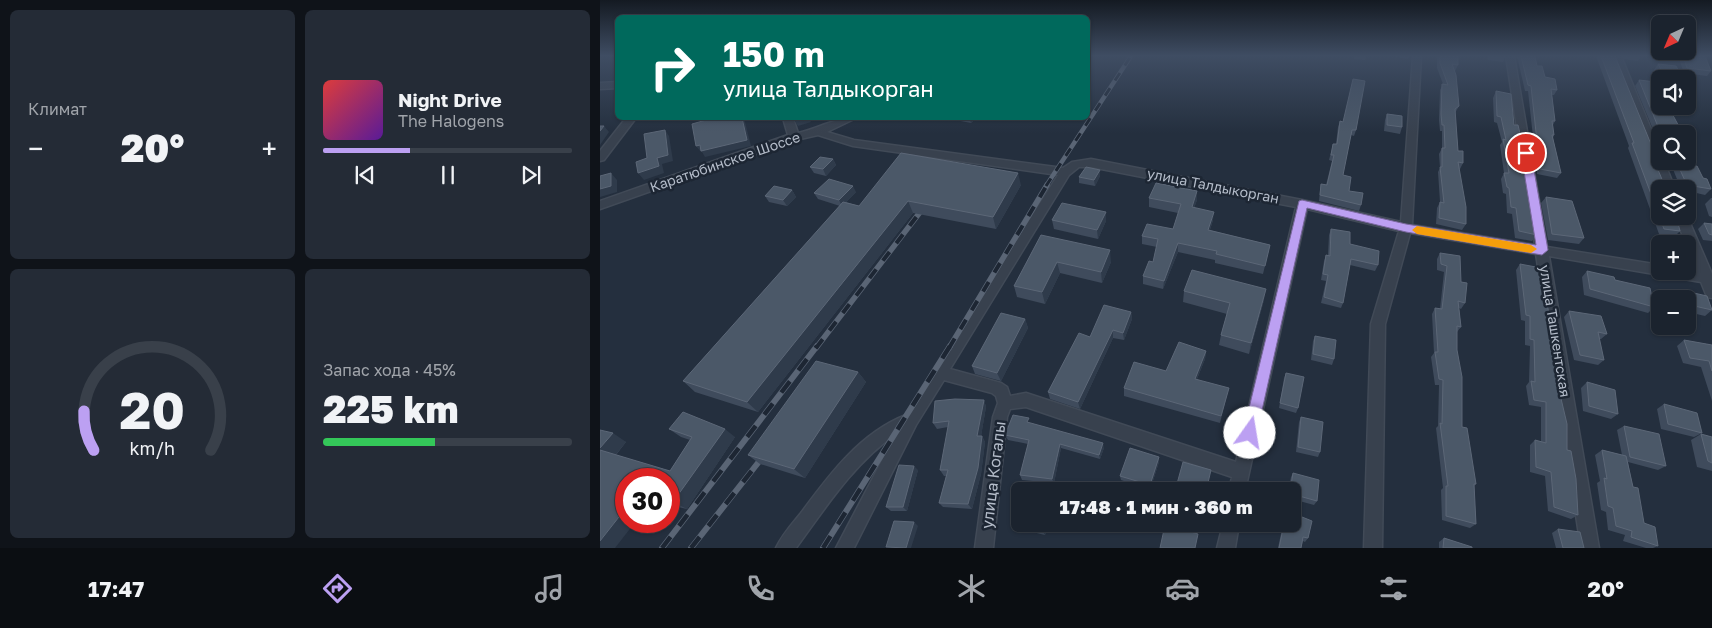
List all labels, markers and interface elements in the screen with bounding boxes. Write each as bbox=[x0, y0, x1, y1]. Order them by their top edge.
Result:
north arrow bbox=[1651, 15, 1696, 60]
map controls bbox=[1651, 15, 1696, 335]
text: 150 m bbox=[723, 33, 825, 75]
icon: right bbox=[640, 35, 705, 100]
button: sound bbox=[1651, 70, 1696, 115]
text: улица Талдыкорган bbox=[723, 75, 934, 102]
text: Night Drive bbox=[398, 88, 502, 111]
text: Климат bbox=[28, 99, 87, 119]
text: The Halogens bbox=[398, 111, 504, 131]
text: 20° bbox=[121, 125, 184, 170]
button: search bbox=[1651, 125, 1696, 170]
street label: Каратюбинское Шоссе bbox=[647, 128, 802, 195]
text: − bbox=[28, 132, 43, 165]
text: + bbox=[262, 132, 277, 165]
pin bbox=[1505, 132, 1547, 174]
icon: arrive bbox=[1512, 139, 1540, 167]
icon: previous bbox=[351, 161, 379, 189]
icon: pause bbox=[434, 161, 462, 189]
icon: next bbox=[517, 161, 545, 189]
street label: улица Талдыкорган bbox=[1146, 164, 1281, 207]
button: layers bbox=[1651, 180, 1696, 225]
button: + bbox=[1651, 235, 1696, 280]
street label: улица Ташкентская bbox=[1537, 264, 1574, 398]
button: − bbox=[1651, 290, 1696, 335]
text: Запас хода · 45% bbox=[323, 360, 456, 380]
text: 20 bbox=[120, 378, 185, 440]
text: 225 km bbox=[323, 386, 459, 431]
position arrow bbox=[1223, 406, 1275, 458]
street label: улица Когалы bbox=[976, 420, 1010, 530]
text: km/h bbox=[130, 437, 175, 459]
speed limit sign: 30 bbox=[615, 468, 680, 533]
text: 17:48 · 1 мин · 360 m bbox=[1059, 495, 1253, 518]
icon: directions bbox=[320, 571, 355, 606]
icon: music bbox=[532, 571, 567, 606]
icon: phone bbox=[743, 571, 778, 606]
icon: climate bbox=[954, 571, 989, 606]
icon: car bbox=[1165, 571, 1200, 606]
icon: filters bbox=[1376, 571, 1411, 606]
text: 17:47 bbox=[88, 575, 144, 602]
text: 20° bbox=[1588, 575, 1624, 602]

